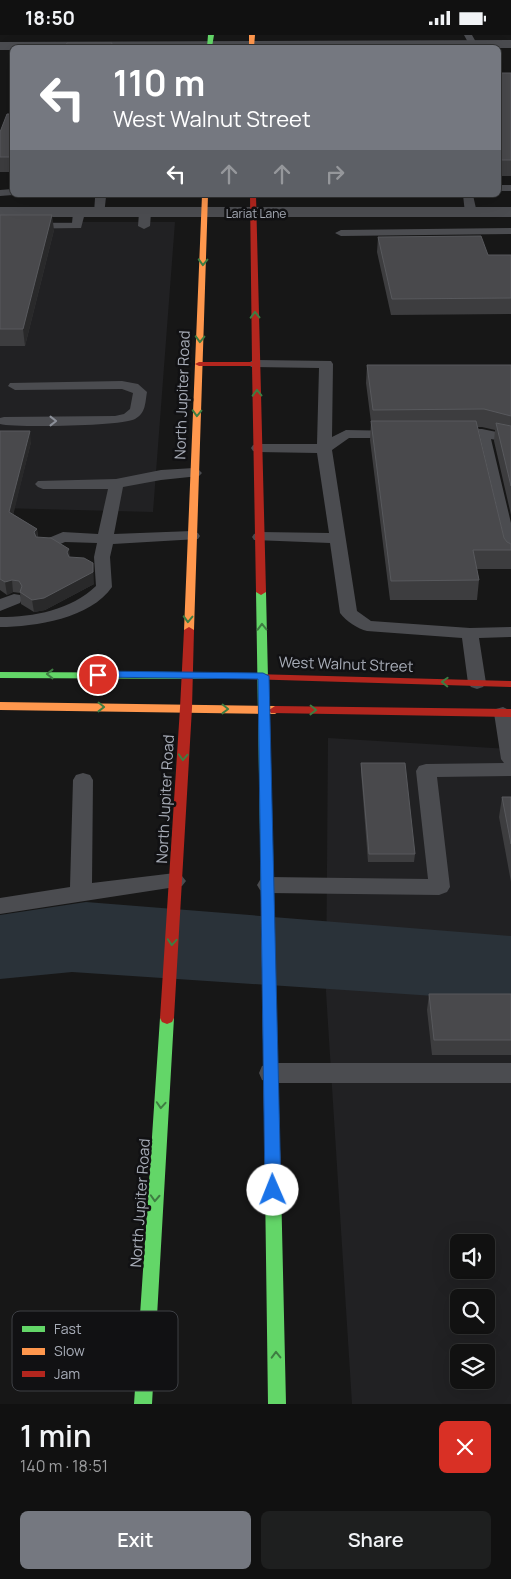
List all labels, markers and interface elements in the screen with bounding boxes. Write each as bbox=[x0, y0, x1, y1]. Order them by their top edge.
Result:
text: 18:50 bbox=[25, 5, 75, 31]
text: 110 m bbox=[113, 59, 205, 107]
icon: left bbox=[30, 65, 95, 130]
text: West Walnut Street bbox=[113, 104, 311, 134]
icon: left bbox=[162, 160, 190, 188]
icon: ahead bbox=[215, 160, 243, 188]
icon: ahead bbox=[268, 160, 296, 188]
icon: right bbox=[321, 160, 349, 188]
street label: Lariat Lane bbox=[226, 205, 286, 222]
one-way arrow bbox=[197, 258, 208, 266]
one-way arrow bbox=[250, 311, 260, 319]
street label: North Jupiter Road bbox=[169, 330, 195, 460]
one-way arrow bbox=[194, 335, 205, 343]
one-way arrow bbox=[252, 389, 262, 397]
one-way arrow bbox=[191, 409, 202, 417]
one-way arrow bbox=[50, 416, 57, 426]
one-way arrow bbox=[183, 615, 194, 623]
one-way arrow bbox=[257, 623, 267, 631]
street label: West Walnut Street bbox=[278, 651, 414, 677]
pin bbox=[77, 654, 119, 696]
icon: arrive bbox=[84, 661, 112, 689]
one-way arrow bbox=[46, 669, 54, 679]
one-way arrow bbox=[441, 676, 449, 687]
one-way arrow bbox=[98, 702, 105, 712]
one-way arrow bbox=[221, 703, 229, 714]
one-way arrow bbox=[310, 705, 317, 715]
street label: North Jupiter Road bbox=[151, 734, 179, 864]
one-way arrow bbox=[177, 753, 188, 761]
one-way arrow bbox=[166, 938, 177, 946]
one-way arrow bbox=[156, 1101, 167, 1109]
street label: North Jupiter Road bbox=[125, 1138, 155, 1268]
position arrow bbox=[246, 1163, 298, 1215]
one-way arrow bbox=[150, 1194, 161, 1202]
map controls bbox=[450, 1234, 495, 1389]
button: sound bbox=[450, 1234, 495, 1279]
button: search bbox=[450, 1289, 495, 1334]
legend bbox=[12, 1311, 178, 1391]
text: Fast bbox=[54, 1319, 82, 1338]
text: Slow bbox=[54, 1341, 85, 1360]
button: layers bbox=[450, 1344, 495, 1389]
one-way arrow bbox=[271, 1351, 281, 1359]
text: Jam bbox=[54, 1364, 80, 1383]
text: 1 min bbox=[20, 1415, 92, 1456]
button: close bbox=[439, 1421, 491, 1473]
text: 140 m · 18:51 bbox=[20, 1455, 108, 1477]
button: Exit bbox=[20, 1511, 251, 1569]
button: Share bbox=[261, 1511, 491, 1569]

